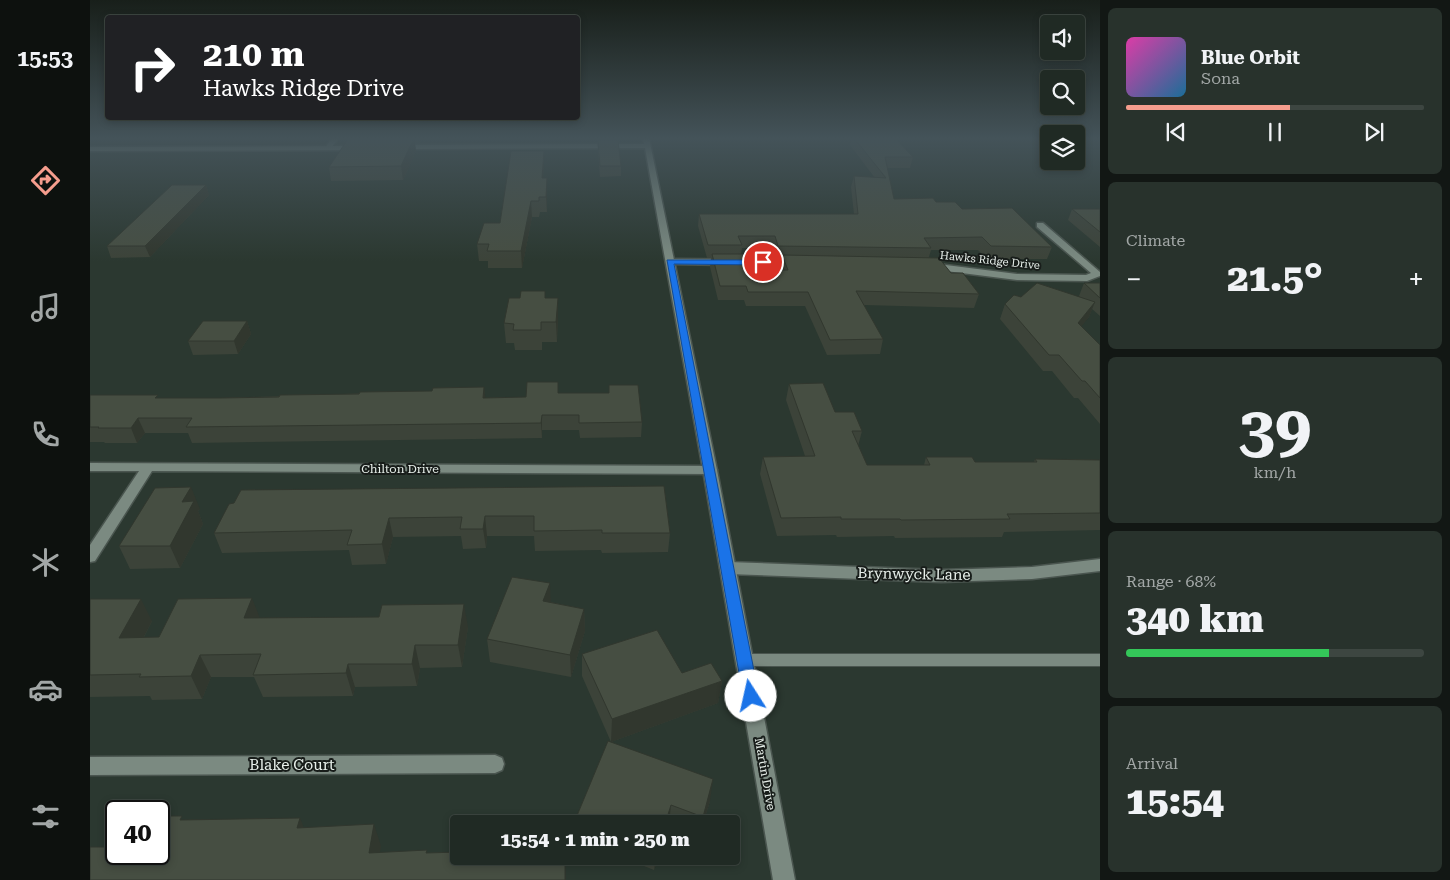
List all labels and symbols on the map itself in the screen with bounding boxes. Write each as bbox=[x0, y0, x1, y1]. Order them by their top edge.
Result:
pin bbox=[742, 241, 784, 283]
street label: Hawks Ridge Drive bbox=[939, 249, 1041, 272]
street label: Chilton Drive bbox=[361, 462, 439, 476]
street label: Brynwyck Lane bbox=[857, 564, 971, 584]
position arrow bbox=[724, 669, 776, 721]
street label: Martin Drive bbox=[752, 737, 778, 812]
street label: Blake Court bbox=[249, 756, 335, 774]
speed limit sign: 40 bbox=[105, 800, 170, 865]

